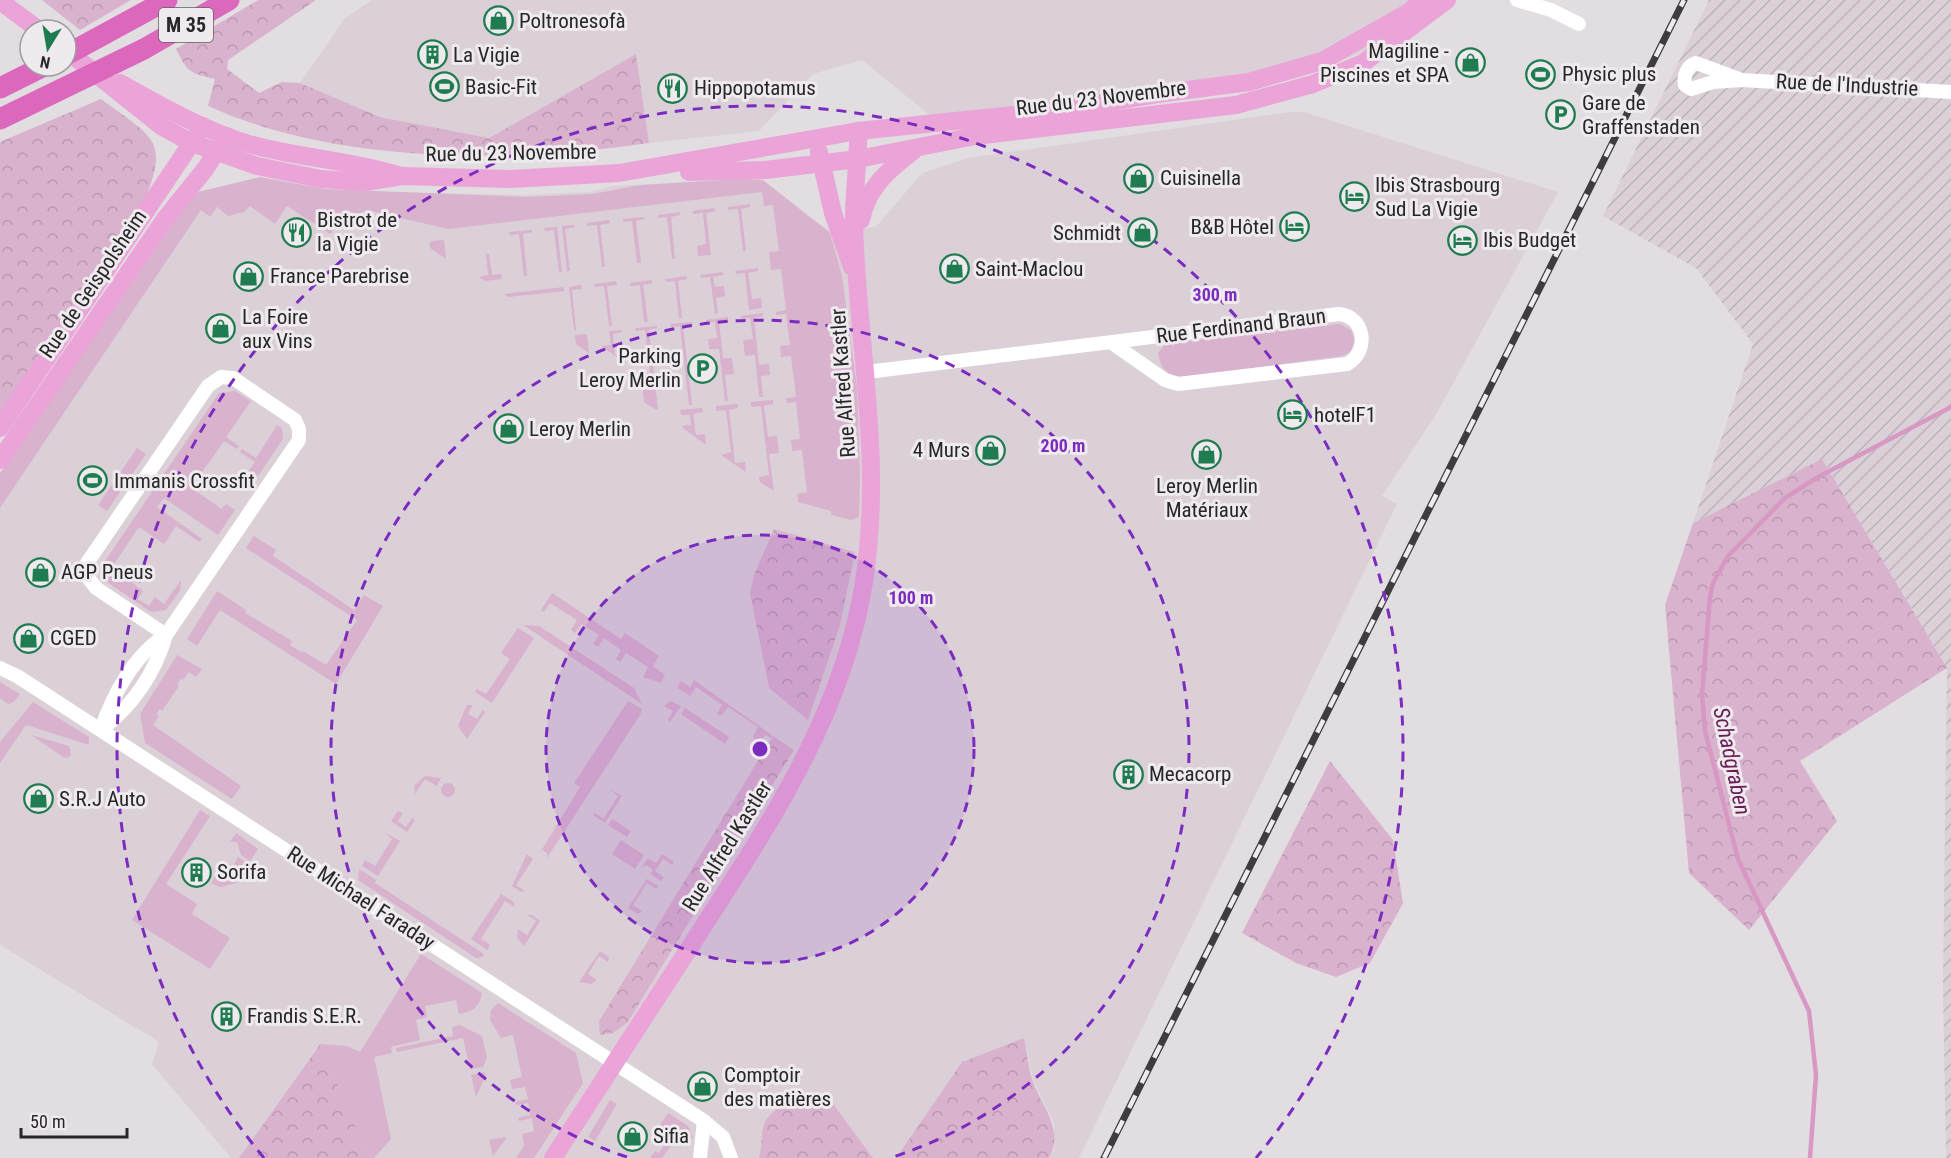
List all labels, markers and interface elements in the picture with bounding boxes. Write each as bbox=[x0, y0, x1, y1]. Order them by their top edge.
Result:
shop icon: Poltronesofà bbox=[482, 5, 514, 37]
road number: M 35 bbox=[159, 8, 213, 42]
place label: Poltronesofà bbox=[519, 9, 626, 33]
north arrow bbox=[18, 18, 78, 78]
building icon: La Vigie bbox=[416, 39, 448, 71]
place label: Magiline - Piscines et SPA bbox=[1320, 39, 1449, 87]
place label: La Vigie bbox=[453, 43, 520, 67]
shop icon: Magiline - Piscines et SPA bbox=[1454, 47, 1486, 79]
text: N bbox=[39, 52, 52, 72]
sports icon: Physic plus bbox=[1525, 58, 1557, 90]
place label: Physic plus bbox=[1562, 62, 1656, 86]
street label: Rue de l'Industrie bbox=[1775, 69, 1919, 101]
sports icon: Basic-Fit bbox=[428, 71, 460, 103]
restaurant icon: Hippopotamus bbox=[657, 72, 689, 104]
place label: Basic-Fit bbox=[465, 75, 537, 99]
place label: Hippopotamus bbox=[694, 76, 816, 100]
street label: Rue du 23 Novembre bbox=[1015, 76, 1188, 120]
place label: Gare de Graffenstaden bbox=[1582, 91, 1700, 139]
parking icon: Gare de Graffenstaden bbox=[1545, 99, 1577, 131]
street label: Rue du 23 Novembre bbox=[425, 140, 597, 166]
shop icon: Cuisinella bbox=[1123, 162, 1155, 194]
place label: Cuisinella bbox=[1160, 166, 1241, 190]
place label: Ibis Strasbourg Sud La Vigie bbox=[1375, 173, 1500, 221]
hotel icon: Ibis Strasbourg Sud La Vigie bbox=[1338, 181, 1370, 213]
street label: Rue de Geispolsheim bbox=[35, 205, 151, 363]
place label: Bistrot de la Vigie bbox=[317, 208, 397, 256]
hotel icon: B&B Hôtel bbox=[1279, 211, 1311, 243]
place label: B&B Hôtel bbox=[1190, 215, 1274, 239]
restaurant icon: Bistrot de la Vigie bbox=[280, 216, 312, 248]
shop icon: Schmidt bbox=[1126, 217, 1158, 249]
place label: Schmidt bbox=[1053, 221, 1121, 245]
hotel icon: Ibis Budget bbox=[1446, 224, 1478, 256]
place label: Ibis Budget bbox=[1483, 228, 1576, 252]
shop icon: Saint-Maclou bbox=[938, 253, 970, 285]
place label: Saint-Maclou bbox=[975, 257, 1084, 281]
shop icon: France Parebrise bbox=[233, 260, 265, 292]
place label: France Parebrise bbox=[270, 264, 409, 288]
text: 300 m bbox=[1193, 284, 1237, 305]
street label: Rue Ferdinand Braun bbox=[1155, 304, 1327, 348]
place label: La Foire aux Vins bbox=[242, 305, 313, 353]
street label: Rue Alfred Kastler bbox=[826, 308, 860, 458]
shop icon: La Foire aux Vins bbox=[205, 313, 237, 345]
place label: Parking Leroy Merlin bbox=[579, 344, 681, 392]
parking icon: Parking Leroy Merlin bbox=[686, 352, 718, 384]
hotel icon: hotelF1 bbox=[1277, 399, 1309, 431]
place label: hotelF1 bbox=[1314, 403, 1376, 427]
shop icon: Leroy Merlin bbox=[492, 413, 524, 445]
place label: Leroy Merlin bbox=[529, 417, 631, 441]
shop icon: 4 Murs bbox=[975, 434, 1007, 466]
text: 200 m bbox=[1041, 435, 1085, 456]
place label: 4 Murs bbox=[913, 438, 970, 462]
shop icon: Leroy Merlin Matériaux bbox=[1191, 439, 1223, 471]
sports icon: Immanis Crossfit bbox=[77, 465, 109, 497]
place label: Immanis Crossfit bbox=[114, 469, 255, 493]
place label: Leroy Merlin Matériaux bbox=[1156, 474, 1258, 522]
shop icon: AGP Pneus bbox=[24, 556, 56, 588]
place label: AGP Pneus bbox=[61, 560, 153, 584]
text: 100 m bbox=[889, 587, 933, 608]
shop icon: CGED bbox=[13, 622, 45, 654]
place label: CGED bbox=[50, 626, 97, 650]
water label: Schadgraben bbox=[1708, 705, 1756, 817]
centre of rings bbox=[750, 739, 770, 759]
building icon: Mecacorp bbox=[1112, 758, 1144, 790]
place label: Mecacorp bbox=[1149, 762, 1231, 786]
street label: Rue Alfred Kastler bbox=[677, 776, 777, 916]
shop icon: S.R.J Auto bbox=[22, 783, 54, 815]
place label: S.R.J Auto bbox=[59, 787, 146, 811]
street label: Rue Michael Faraday bbox=[283, 841, 439, 955]
building icon: Sorifa bbox=[180, 856, 212, 888]
place label: Sorifa bbox=[217, 860, 266, 884]
building icon: Frandis S.E.R. bbox=[210, 1000, 242, 1032]
place label: Frandis S.E.R. bbox=[247, 1004, 362, 1028]
place label: Comptoir des matières bbox=[724, 1063, 831, 1111]
shop icon: Comptoir des matières bbox=[687, 1071, 719, 1103]
scale bar bbox=[21, 1101, 128, 1139]
text: 50 m bbox=[30, 1111, 65, 1132]
shop icon: Sifia bbox=[616, 1120, 648, 1152]
place label: Sifia bbox=[653, 1124, 689, 1148]

